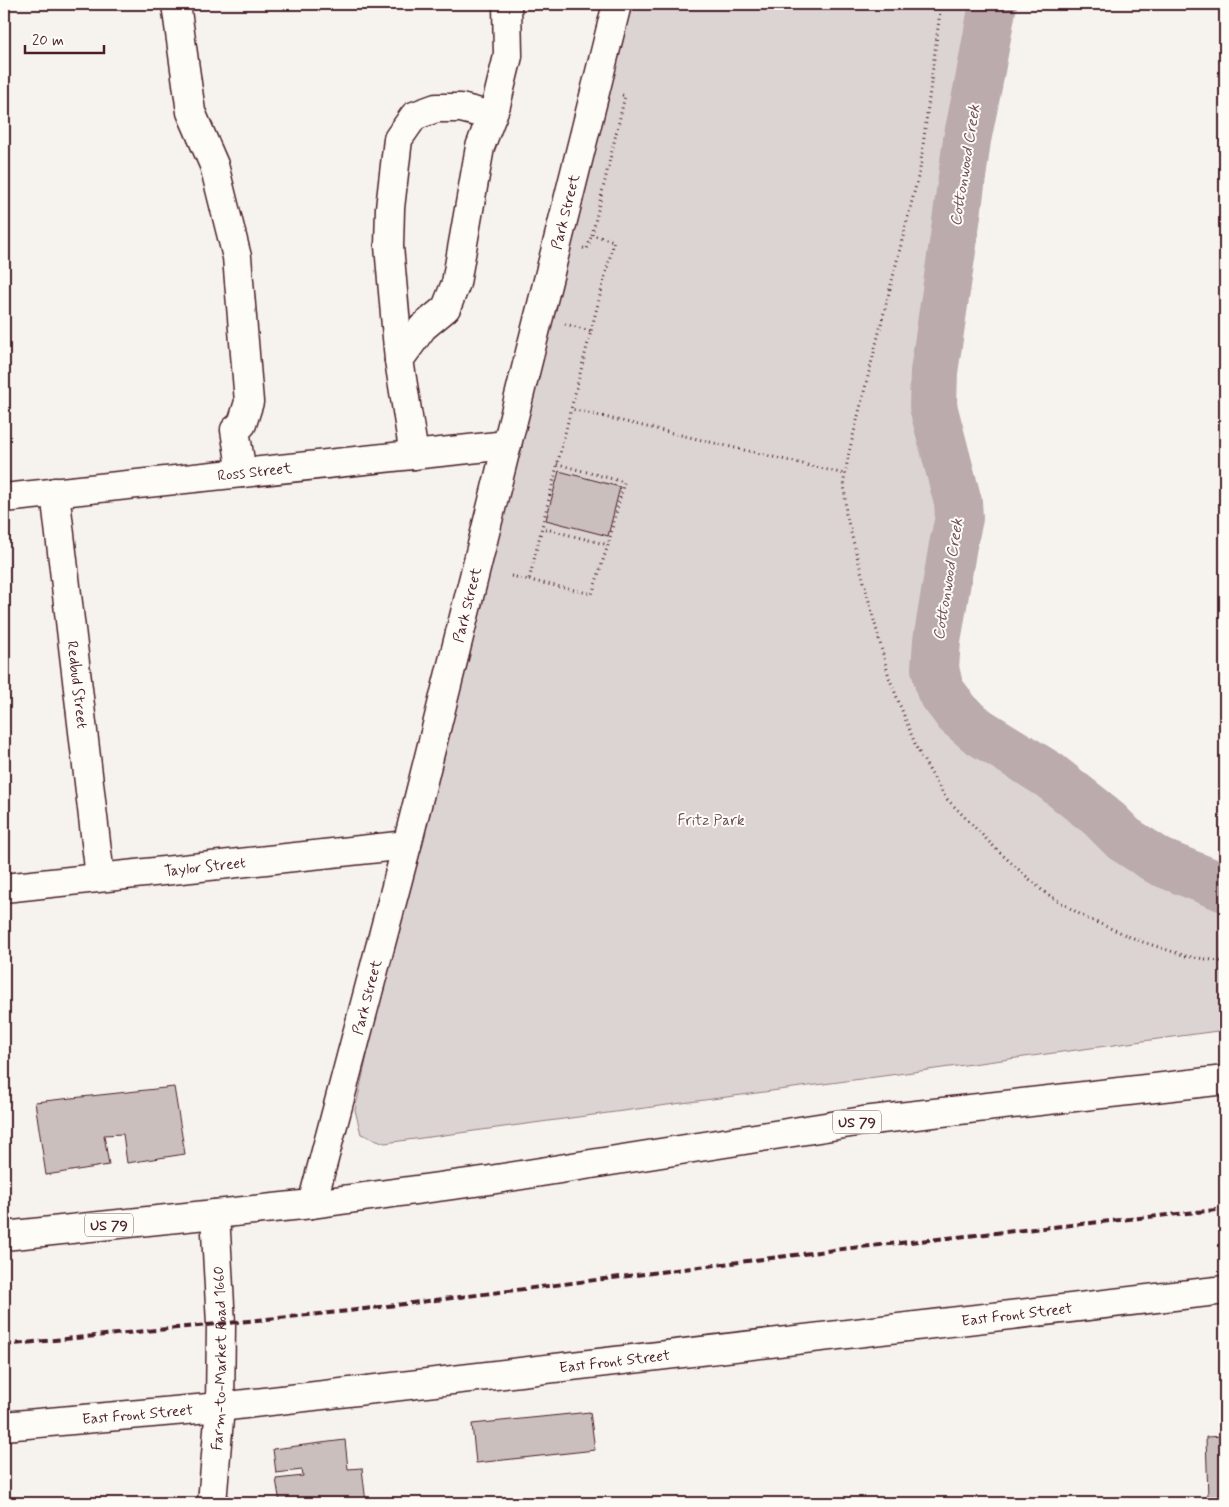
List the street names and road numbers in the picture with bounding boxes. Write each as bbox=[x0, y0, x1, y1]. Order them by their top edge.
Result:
street label: Park Street bbox=[547, 172, 585, 252]
street label: Ross Street bbox=[216, 459, 293, 486]
street label: Park Street bbox=[449, 565, 487, 645]
street label: Redbud Street bbox=[61, 640, 92, 730]
street label: Taylor Street bbox=[163, 853, 247, 882]
street label: Park Street bbox=[348, 957, 387, 1037]
road number: US 79 bbox=[833, 1110, 881, 1134]
road number: US 79 bbox=[85, 1214, 133, 1236]
street label: Farm-to-Market Road 1660 bbox=[207, 1266, 232, 1451]
street label: East Front Street bbox=[960, 1299, 1073, 1332]
street label: East Front Street bbox=[558, 1346, 671, 1378]
street label: East Front Street bbox=[81, 1400, 194, 1430]

